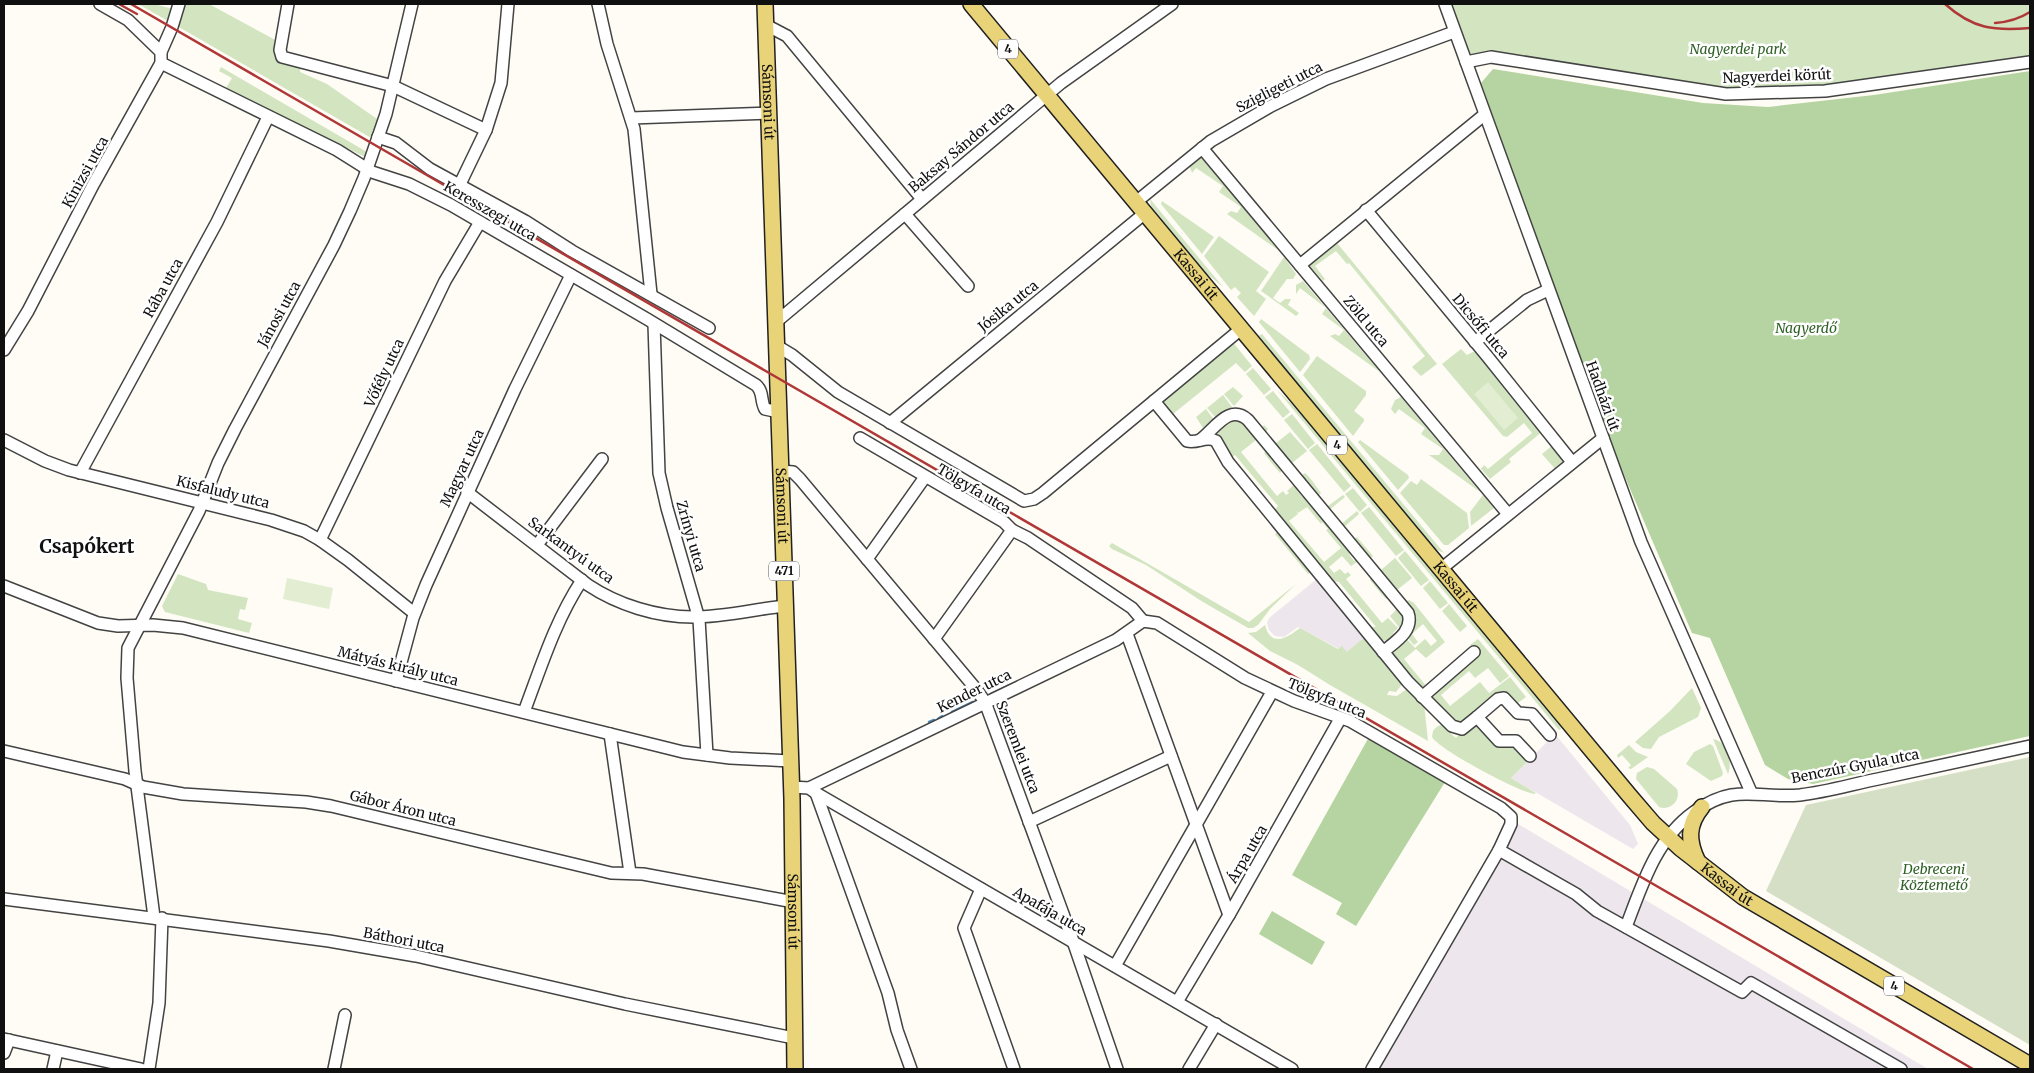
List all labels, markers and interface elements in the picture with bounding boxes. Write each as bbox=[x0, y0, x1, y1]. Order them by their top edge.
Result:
road number: 4 bbox=[998, 40, 1018, 59]
park label: Nagyerdei park bbox=[1689, 40, 1787, 58]
street label: Szigligeti utca bbox=[1233, 57, 1326, 116]
street label: Sámsoni út bbox=[758, 64, 779, 141]
street label: Nagyerdei körút bbox=[1722, 65, 1832, 87]
street label: Baksay Sándor utca bbox=[905, 97, 1018, 196]
street label: Kinizsi utca bbox=[58, 133, 112, 211]
street label: Keresszegi utca bbox=[441, 177, 540, 245]
street label: Kassai út bbox=[1170, 245, 1223, 304]
street label: Rába utca bbox=[139, 255, 187, 321]
street label: Jósika utca bbox=[973, 276, 1042, 336]
street label: Jánosi utca bbox=[253, 277, 305, 351]
street label: Dicsőfi utca bbox=[1449, 290, 1514, 362]
street label: Zöld utca bbox=[1339, 292, 1393, 351]
park label: Nagyerdő bbox=[1775, 319, 1838, 337]
street label: Vőfély utca bbox=[360, 335, 408, 411]
street label: Hadházi út bbox=[1582, 358, 1624, 434]
street label: Magyar utca bbox=[436, 426, 488, 510]
road number: 4 bbox=[1327, 436, 1347, 454]
street label: Tölgyfa utca bbox=[934, 460, 1015, 518]
street label: Sámsoni út bbox=[772, 467, 792, 545]
street label: Kisfaludy utca bbox=[175, 472, 272, 512]
street label: Zrínyi utca bbox=[672, 498, 710, 574]
street label: Sarkantyú utca bbox=[525, 513, 618, 587]
district label: Csapókert bbox=[39, 534, 135, 558]
street label: Kassai út bbox=[1429, 557, 1483, 616]
road number: 471 bbox=[769, 562, 799, 580]
street label: Mátyás király utca bbox=[336, 642, 461, 690]
street label: Kender utca bbox=[934, 665, 1014, 717]
street label: Tölgyfa utca bbox=[1285, 674, 1369, 722]
street label: Szeremlei utca bbox=[992, 698, 1044, 796]
street label: Benczúr Gyula utca bbox=[1790, 745, 1921, 787]
street label: Gábor Áron utca bbox=[348, 786, 459, 830]
street label: Árpa utca bbox=[1223, 821, 1271, 887]
street label: Kassai út bbox=[1697, 859, 1757, 910]
park label: Debreceni Köztemető bbox=[1899, 860, 1969, 894]
street label: Sámsoni út bbox=[784, 873, 803, 950]
street label: Apafája utca bbox=[1009, 882, 1090, 940]
street label: Báthori utca bbox=[362, 923, 447, 957]
road number: 4 bbox=[1884, 976, 1904, 996]

